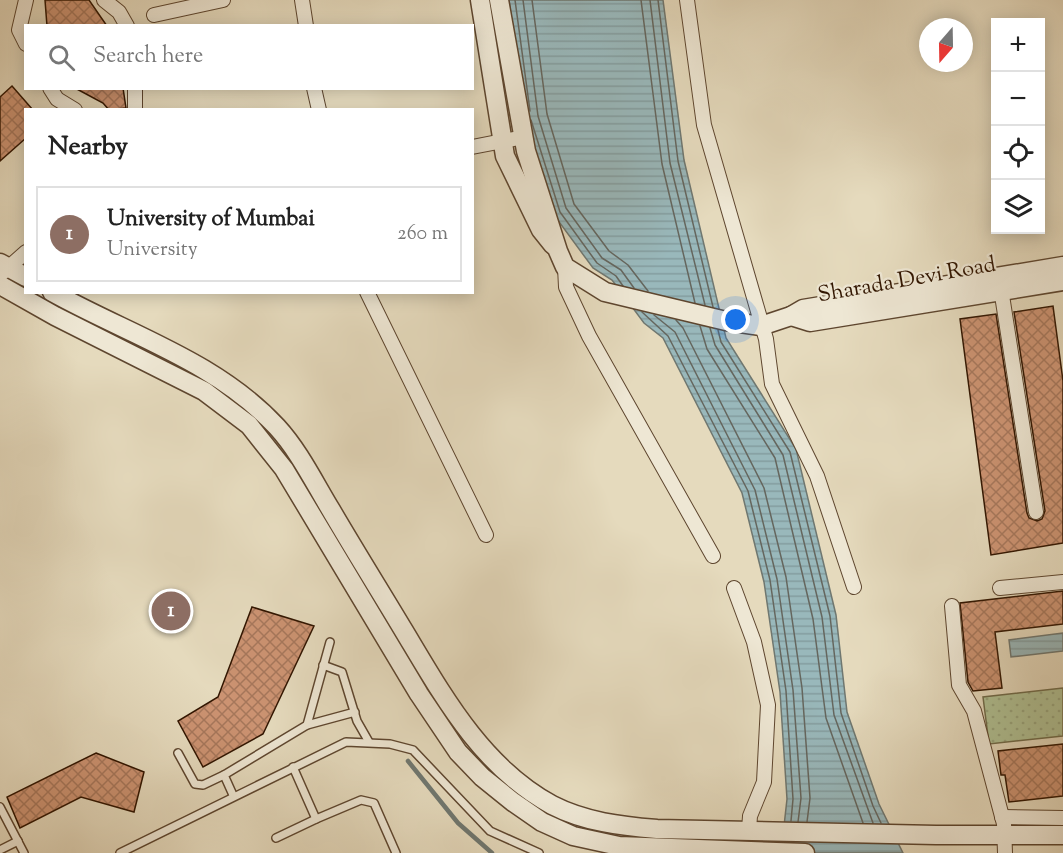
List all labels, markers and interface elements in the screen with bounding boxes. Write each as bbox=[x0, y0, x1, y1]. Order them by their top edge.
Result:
north arrow bbox=[919, 18, 973, 72]
map controls bbox=[991, 18, 1045, 234]
button: + bbox=[991, 18, 1045, 72]
search box bbox=[24, 24, 474, 90]
icon: search bbox=[45, 41, 78, 74]
text: Search here bbox=[93, 41, 203, 73]
button: − bbox=[991, 72, 1045, 126]
button: locate bbox=[991, 126, 1045, 180]
text: Nearby bbox=[48, 129, 128, 166]
button: layers bbox=[991, 180, 1045, 234]
text: University of Mumbai bbox=[107, 204, 315, 236]
text: 1 bbox=[66, 220, 73, 249]
text: 260 m bbox=[397, 220, 448, 249]
text: University bbox=[107, 236, 198, 265]
street label: Sharada Devi Road bbox=[815, 250, 999, 312]
your location bbox=[721, 305, 750, 334]
pin: 1 bbox=[152, 588, 190, 634]

